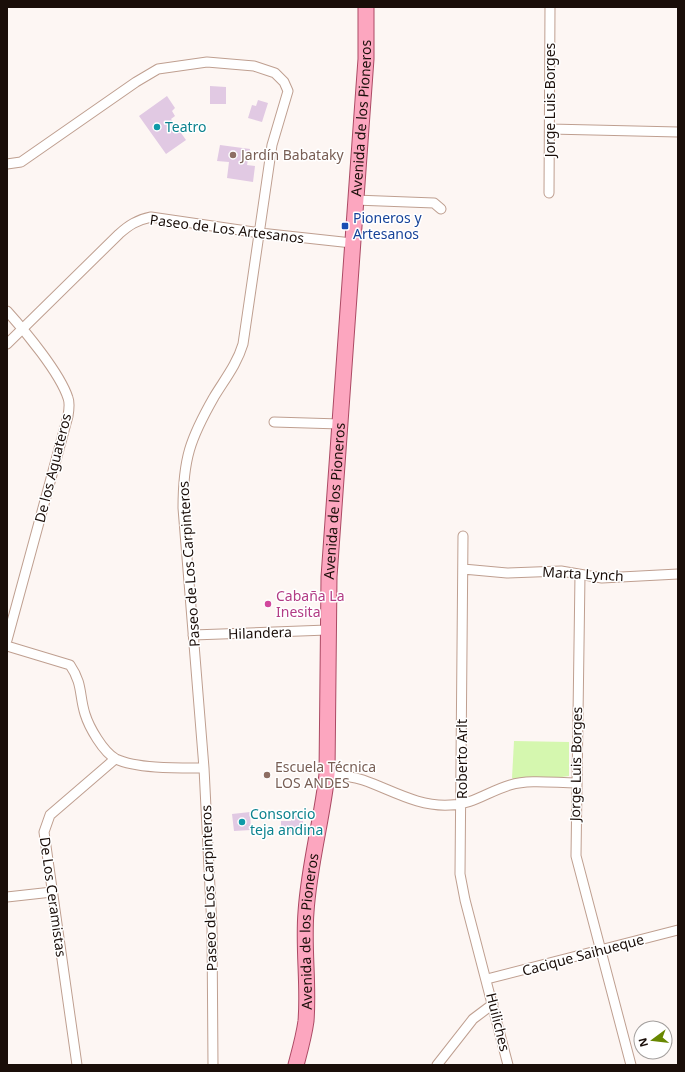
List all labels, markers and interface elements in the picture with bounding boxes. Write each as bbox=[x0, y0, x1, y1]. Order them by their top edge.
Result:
street label: Avenida de los Pioneros bbox=[346, 39, 375, 197]
street label: Jorge Luis Borges bbox=[540, 42, 559, 159]
place label: Teatro bbox=[165, 117, 207, 136]
marker: Teatro bbox=[152, 122, 162, 132]
place label: Jardín Babataky bbox=[239, 145, 344, 164]
marker: Jardín Babataky bbox=[228, 150, 238, 160]
place label: Pioneros y Artesanos bbox=[353, 208, 422, 243]
street label: Paseo de Los Artesanos bbox=[149, 210, 306, 247]
marker: Pioneros y Artesanos bbox=[340, 221, 350, 231]
street label: De los Aguateros bbox=[30, 411, 75, 524]
street label: Avenida de los Pioneros bbox=[319, 422, 349, 580]
street label: Paseo de Los Carpinteros bbox=[173, 480, 204, 648]
street label: Marta Lynch bbox=[542, 562, 624, 585]
place label: Cabaña La Inesita bbox=[276, 586, 345, 621]
marker: Cabaña La Inesita bbox=[263, 599, 273, 609]
street label: Hilandera bbox=[228, 622, 292, 643]
street label: Jorge Luis Borges bbox=[565, 706, 586, 823]
street label: Roberto Arlt bbox=[452, 719, 471, 799]
place label: Escuela Técnica LOS ANDES bbox=[275, 757, 376, 792]
marker: Escuela Técnica LOS ANDES bbox=[262, 770, 272, 780]
street label: Paseo de Los Carpinteros bbox=[196, 804, 221, 971]
place label: Consorcio teja andina bbox=[250, 804, 323, 839]
marker: Consorcio teja andina bbox=[237, 817, 247, 827]
street label: De Los Ceramistas bbox=[36, 836, 71, 958]
street label: Avenida de los Pioneros bbox=[295, 851, 323, 1010]
street label: Cacique Saihueque bbox=[520, 929, 646, 980]
street label: Huiliches bbox=[482, 991, 515, 1053]
north arrow bbox=[633, 1020, 673, 1060]
text: N bbox=[634, 1036, 651, 1049]

